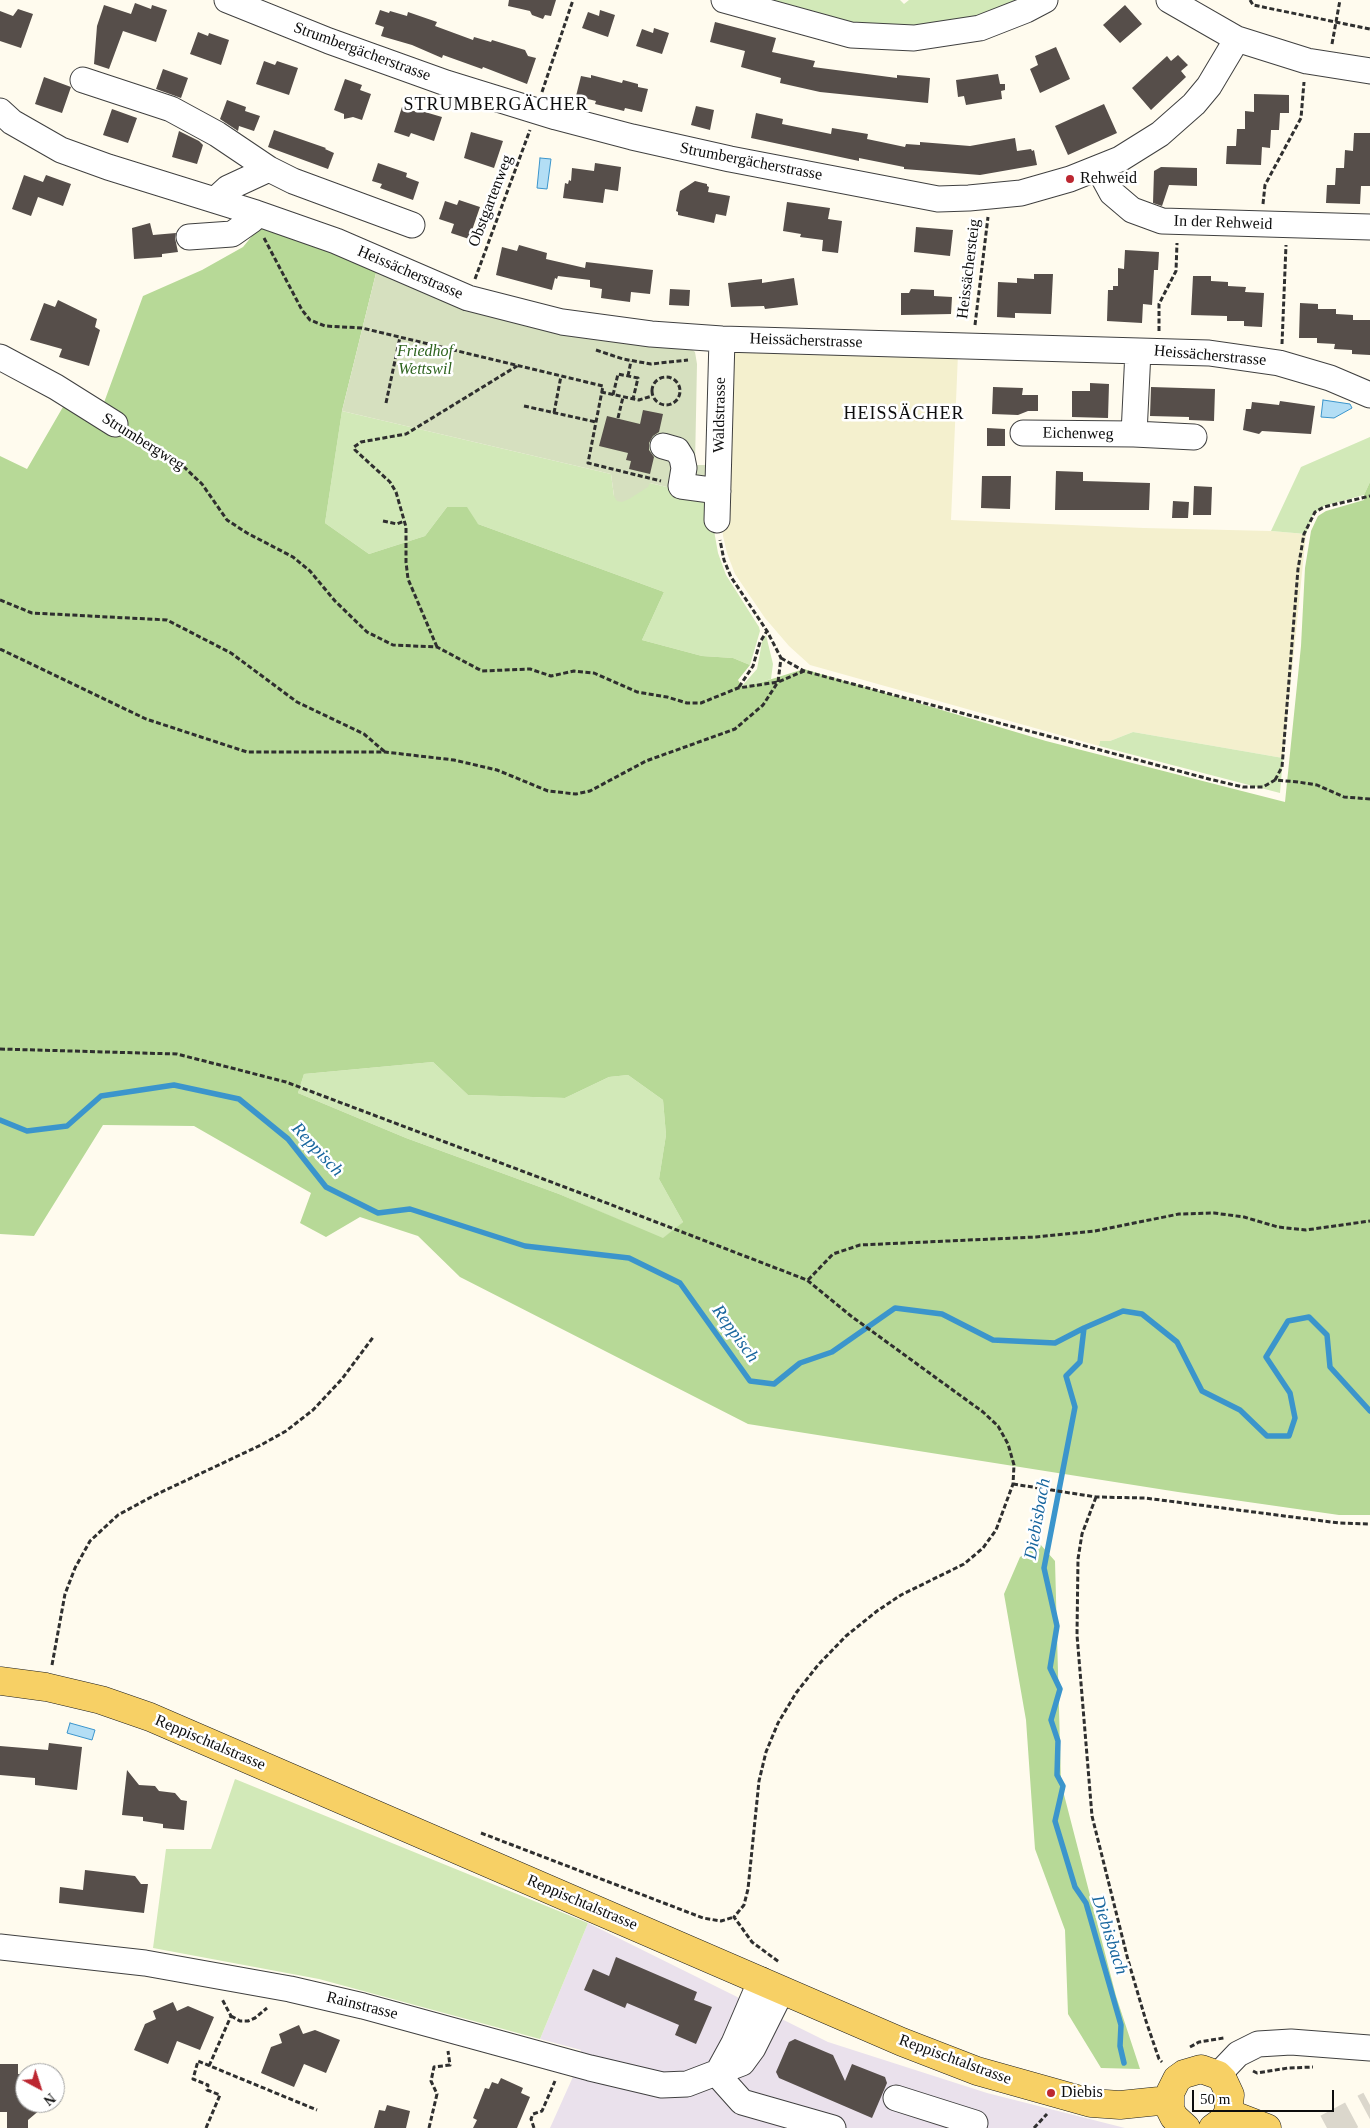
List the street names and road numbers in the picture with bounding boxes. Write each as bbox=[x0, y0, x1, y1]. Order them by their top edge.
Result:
street label: Strumbergächerstrasse bbox=[291, 18, 433, 86]
street label: Strumbergächerstrasse bbox=[678, 139, 824, 185]
street label: Obstgartenweg bbox=[465, 152, 517, 250]
street label: In der Rehweid bbox=[1173, 212, 1273, 234]
street label: Heissächersteig bbox=[953, 218, 985, 320]
street label: Heissächerstrasse bbox=[354, 242, 466, 304]
street label: Heissächerstrasse bbox=[749, 329, 863, 353]
street label: Heissächerstrasse bbox=[1153, 342, 1267, 370]
street label: Waldstrasse bbox=[710, 377, 730, 453]
street label: Strumbergweg bbox=[98, 409, 188, 475]
street label: Eichenweg bbox=[1042, 424, 1114, 444]
street label: Reppischtalstrasse bbox=[152, 1711, 268, 1775]
street label: Reppischtalstrasse bbox=[524, 1871, 640, 1935]
street label: Rainstrasse bbox=[324, 1988, 400, 2024]
street label: Reppischtalstrasse bbox=[896, 2031, 1014, 2089]

